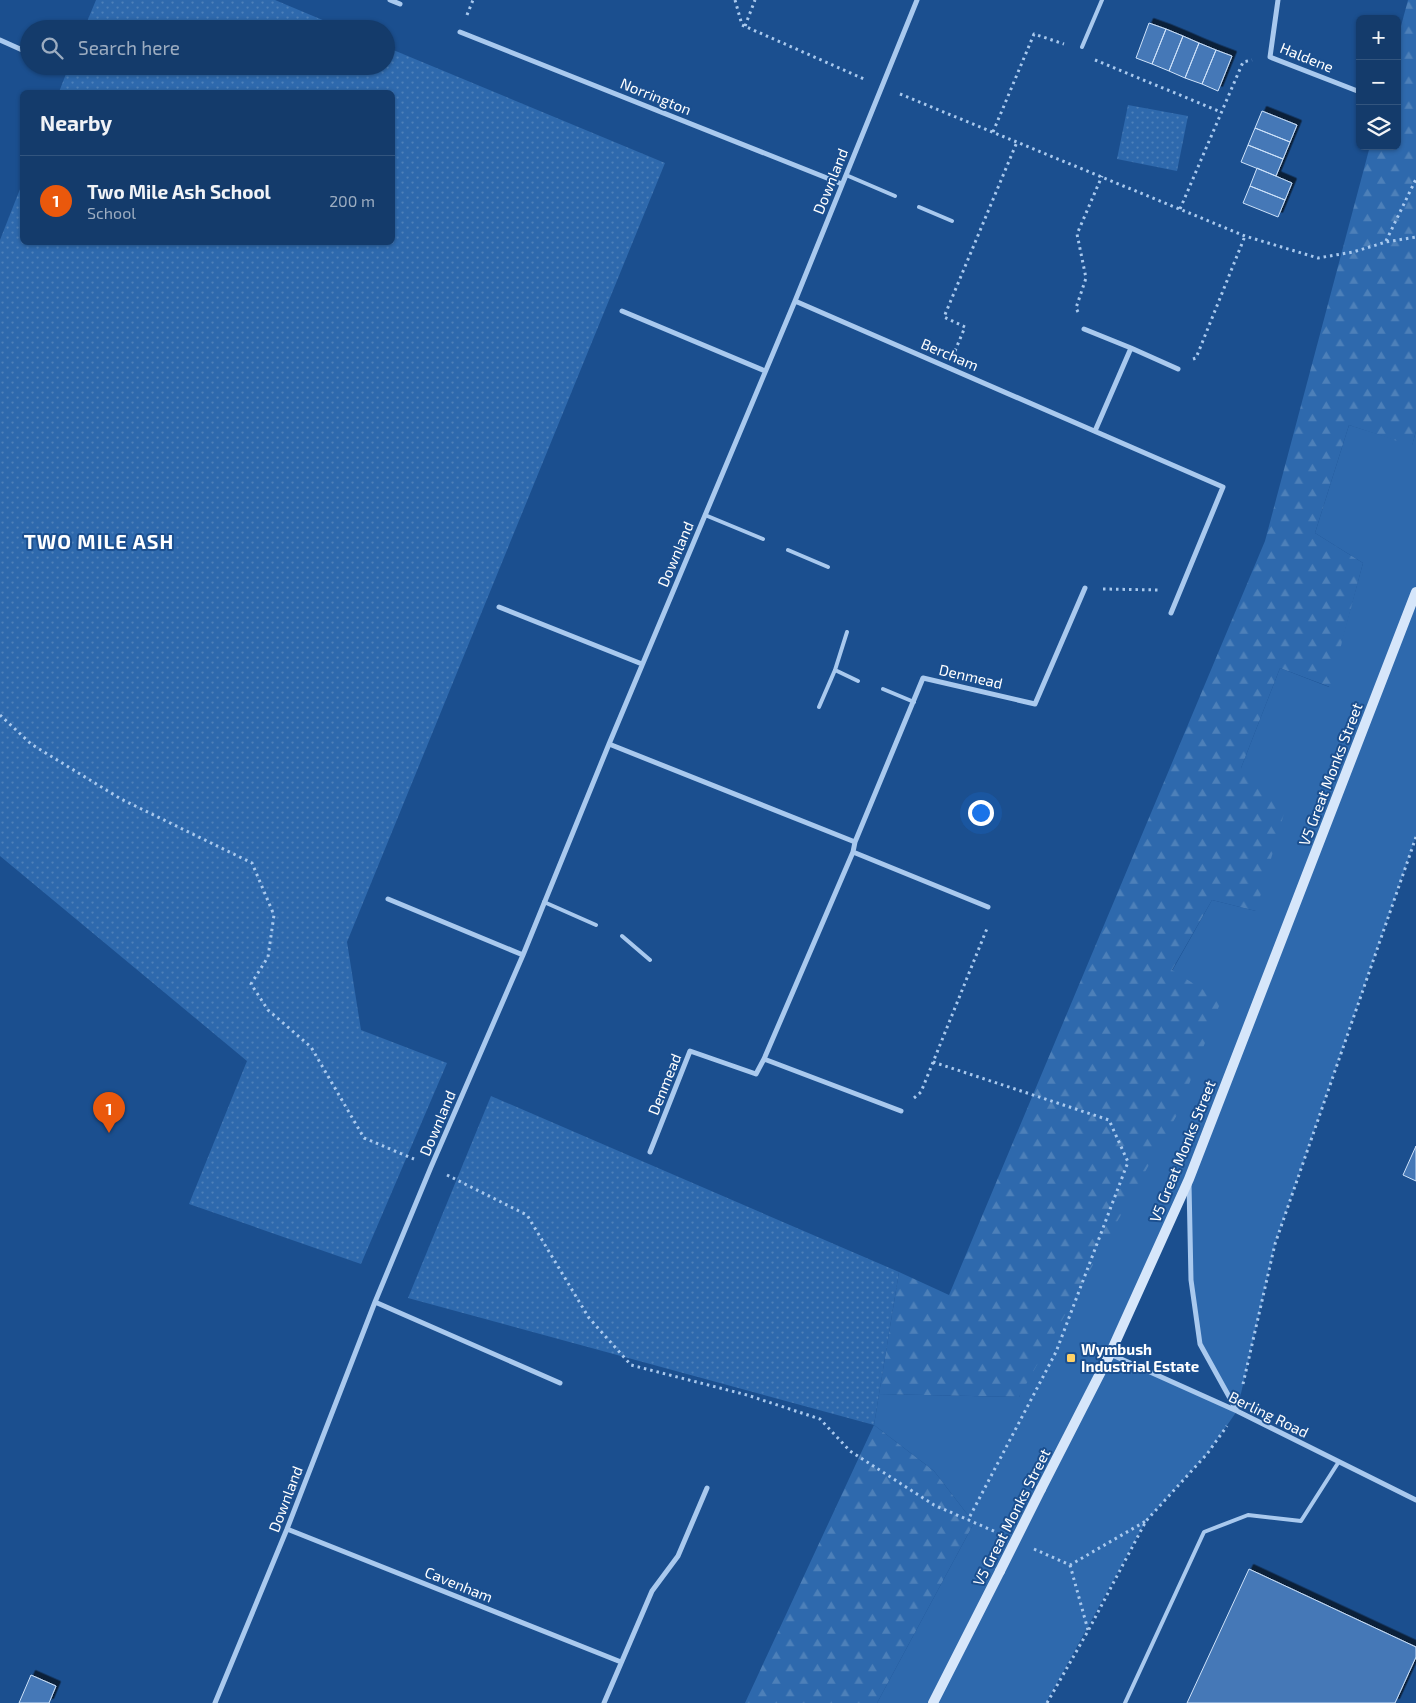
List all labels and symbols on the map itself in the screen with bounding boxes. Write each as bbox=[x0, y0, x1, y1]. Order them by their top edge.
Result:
street label: Haldene bbox=[1278, 38, 1336, 76]
street label: Norrington bbox=[618, 74, 694, 118]
street label: Downland bbox=[809, 145, 851, 217]
street label: Bercham bbox=[919, 334, 981, 374]
street label: Downland bbox=[653, 518, 697, 590]
district label: TWO MILE ASH bbox=[24, 529, 174, 553]
street label: Denmead bbox=[937, 660, 1005, 692]
street label: V5 Great Monks Street bbox=[1294, 700, 1366, 848]
your location bbox=[968, 800, 994, 826]
street label: Denmead bbox=[644, 1051, 684, 1117]
street label: V5 Great Monks Street bbox=[1145, 1077, 1219, 1225]
street label: Downland bbox=[415, 1087, 459, 1159]
pin: 1 bbox=[93, 1092, 125, 1133]
place label: Wymbush Industrial Estate bbox=[1081, 1340, 1199, 1375]
marker: Wymbush Industrial Estate bbox=[1065, 1352, 1077, 1364]
street label: Berling Road bbox=[1226, 1387, 1312, 1441]
street label: V5 Great Monks Street bbox=[969, 1445, 1054, 1589]
street label: Downland bbox=[264, 1463, 306, 1535]
street label: Cavenham bbox=[422, 1562, 496, 1606]

